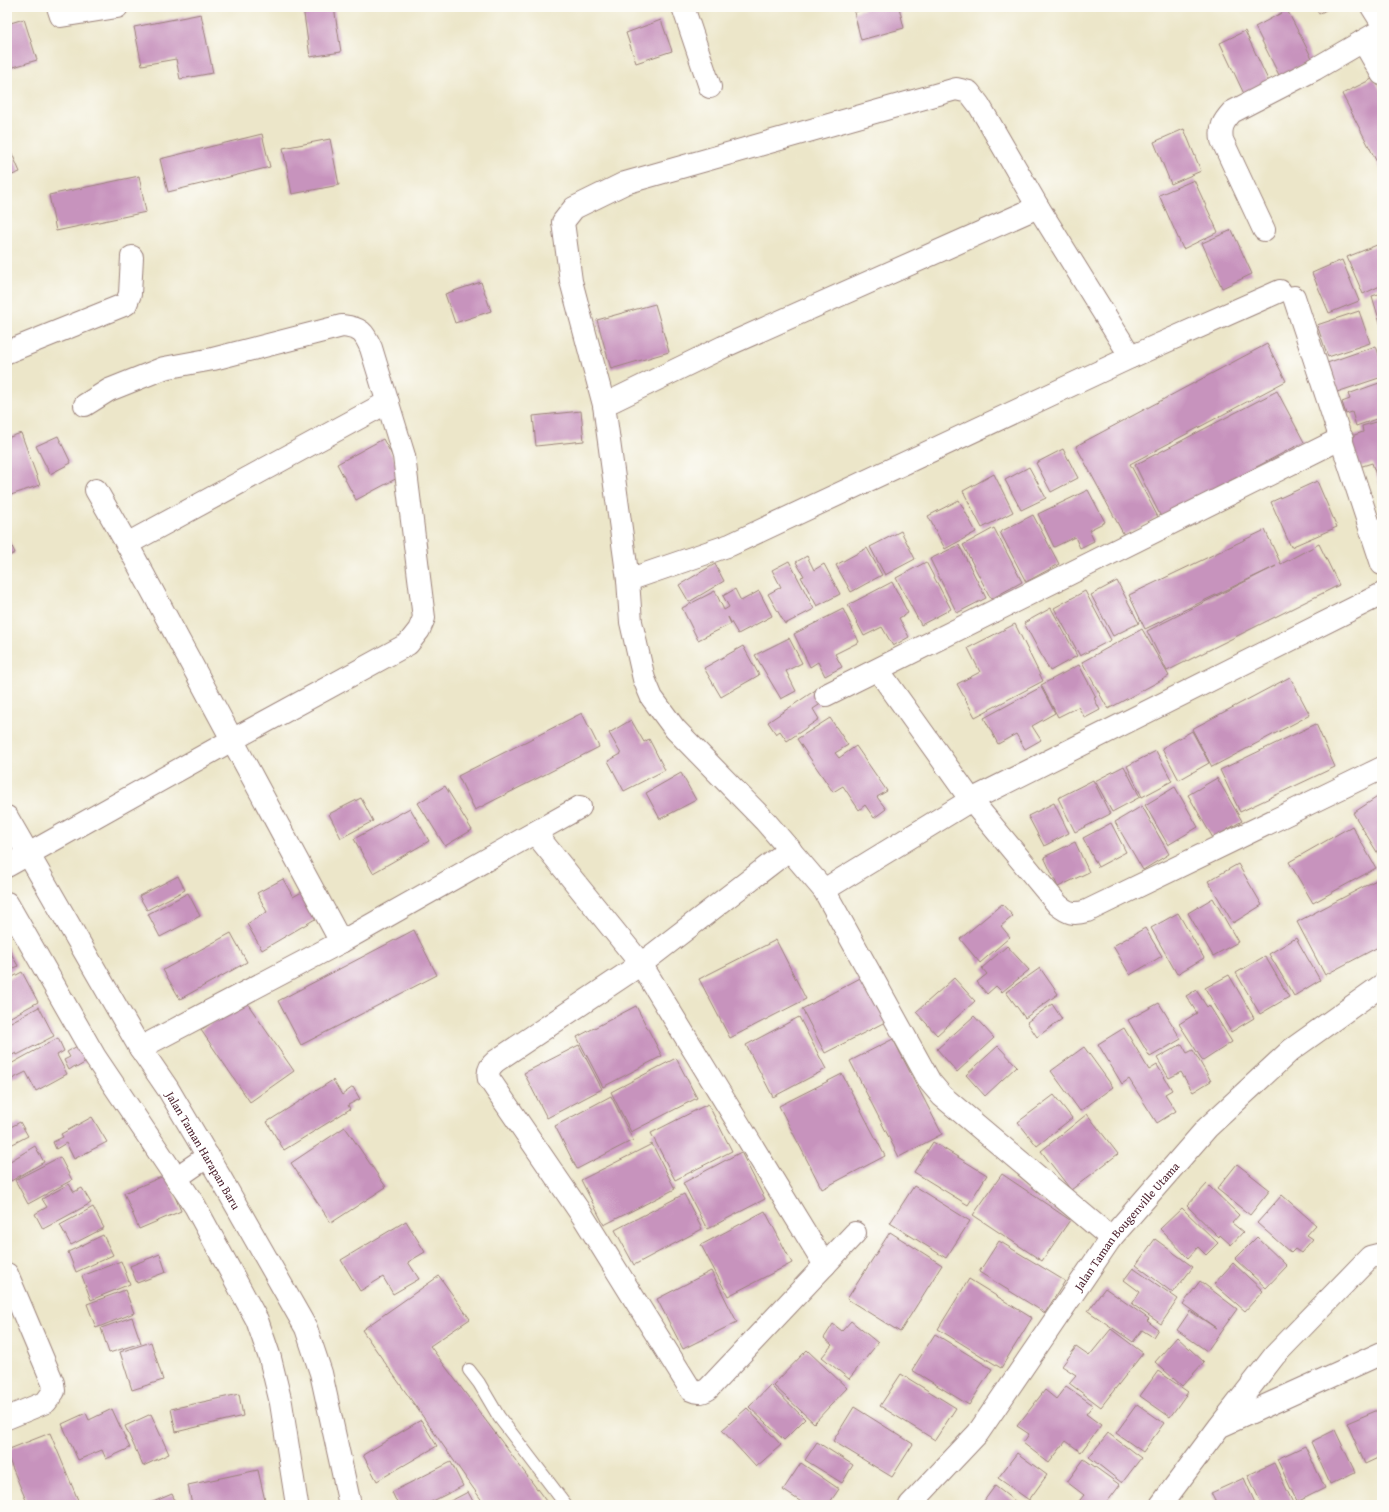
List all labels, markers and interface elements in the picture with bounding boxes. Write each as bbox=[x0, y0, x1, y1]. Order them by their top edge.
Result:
street label: Jalan Taman Harapan Baru bbox=[162, 1086, 245, 1213]
street label: Jalan Taman Bougenville Utama bbox=[1068, 1158, 1183, 1295]

